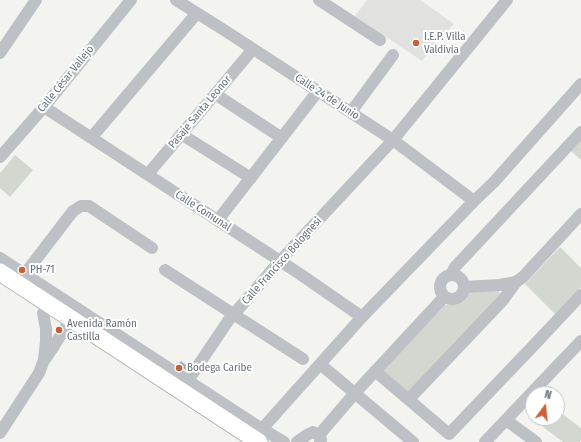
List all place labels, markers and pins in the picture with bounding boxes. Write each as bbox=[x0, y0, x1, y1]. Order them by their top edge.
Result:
place label: I.E.P. Villa Valdivia bbox=[424, 30, 466, 56]
marker: I.E.P. Villa Valdivia bbox=[411, 38, 421, 48]
place label: PH-71 bbox=[30, 263, 54, 277]
marker: PH-71 bbox=[17, 265, 27, 275]
place label: Avenida Ramón Castilla bbox=[67, 317, 137, 343]
marker: Avenida Ramón Castilla bbox=[54, 325, 64, 335]
place label: Bodega Caribe bbox=[187, 361, 252, 375]
marker: Bodega Caribe bbox=[174, 363, 184, 373]

